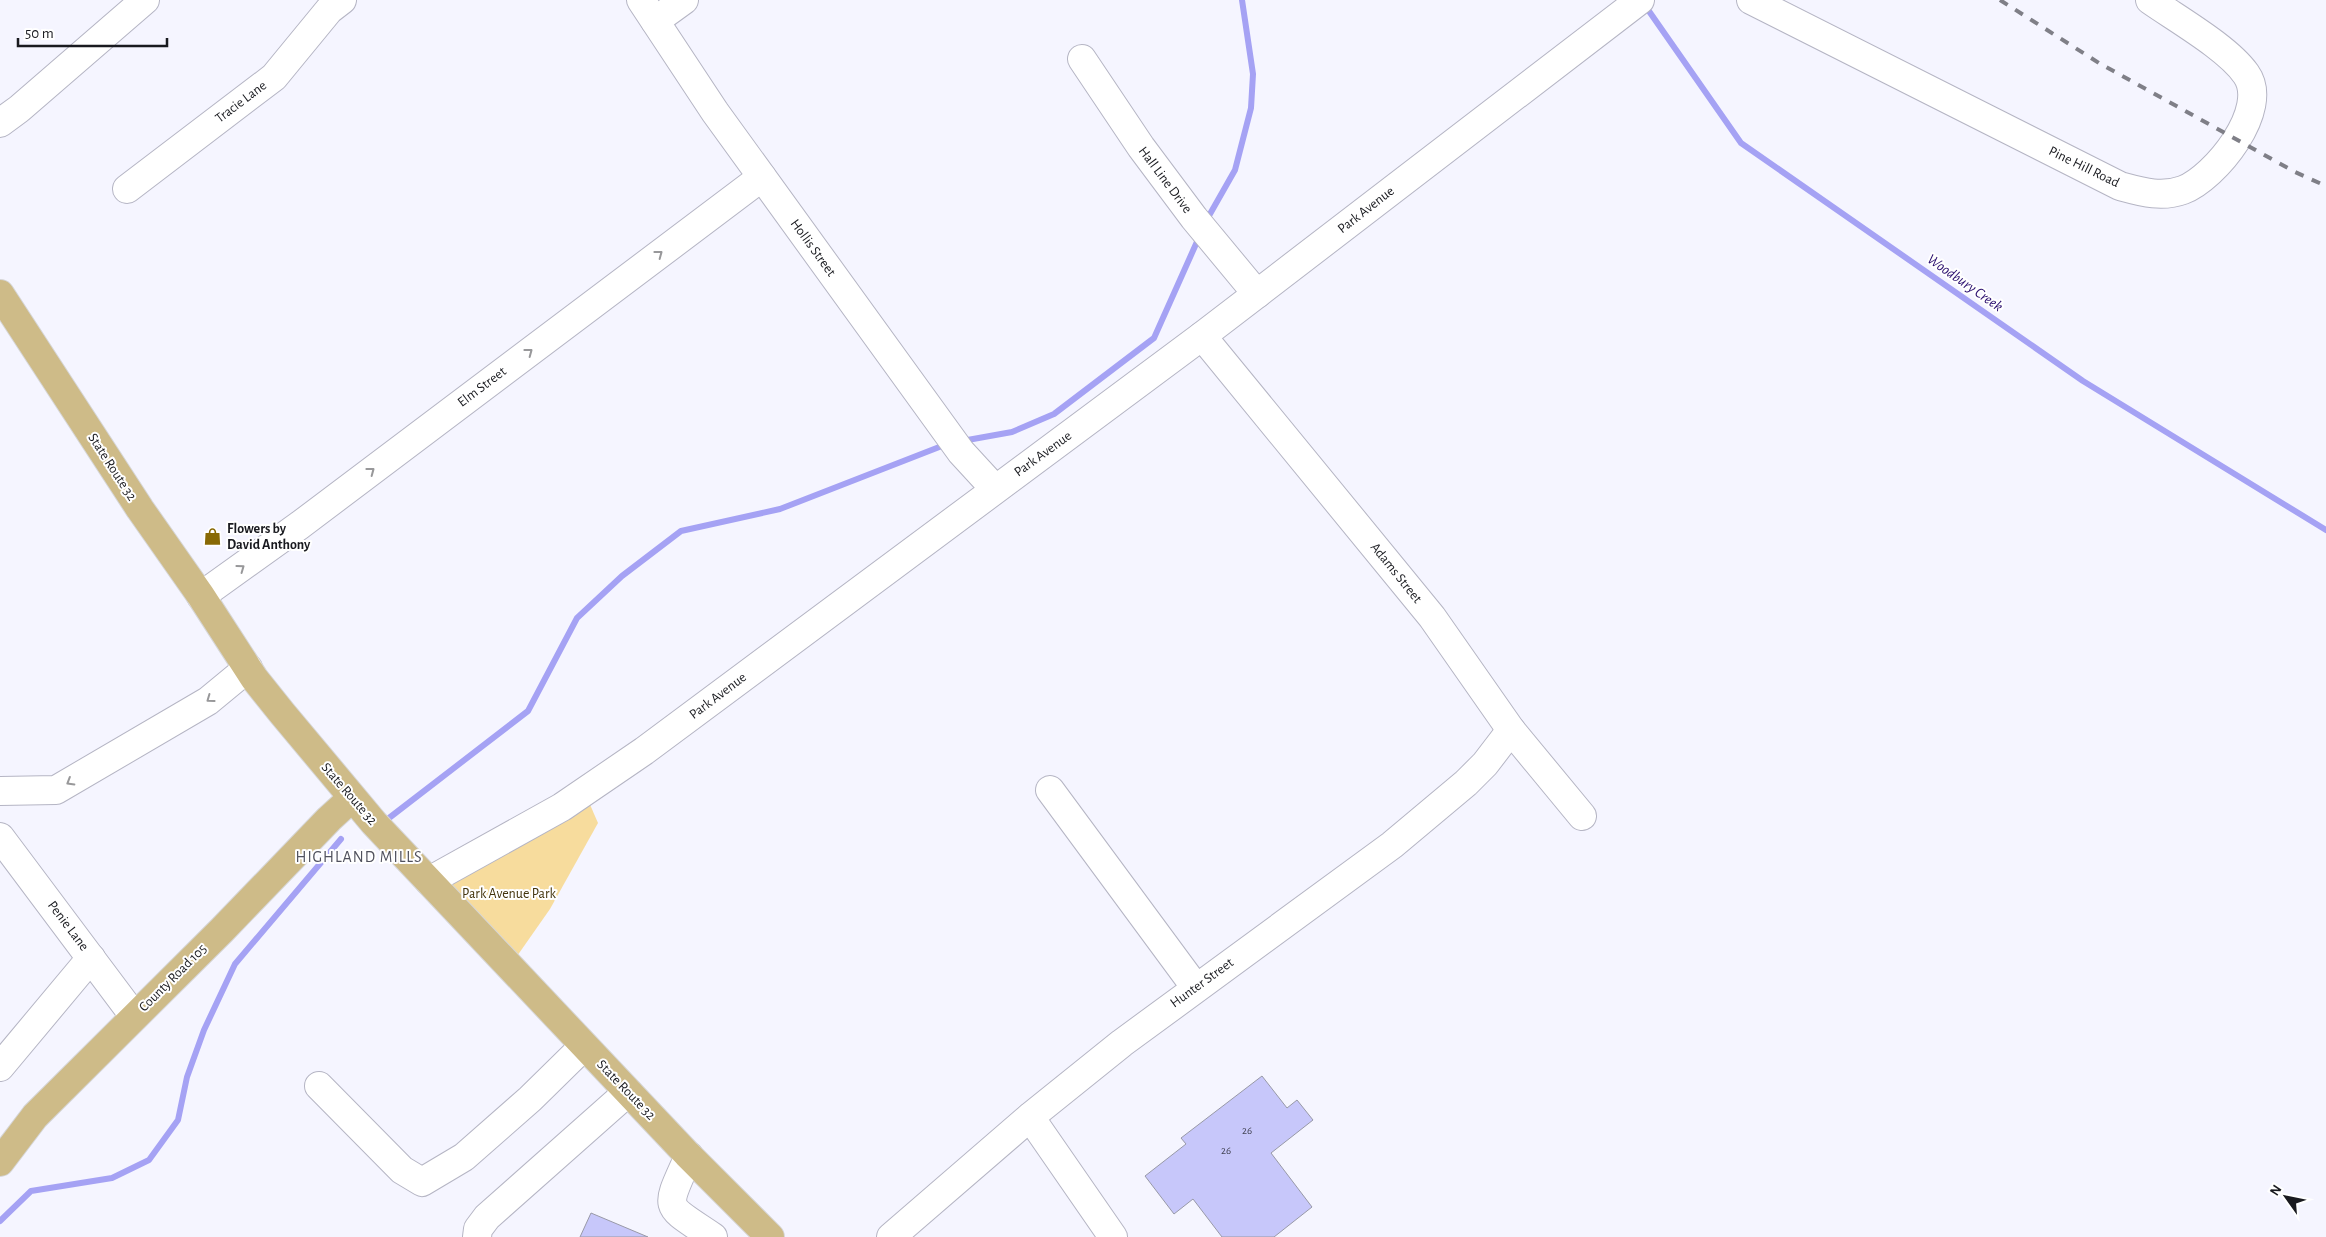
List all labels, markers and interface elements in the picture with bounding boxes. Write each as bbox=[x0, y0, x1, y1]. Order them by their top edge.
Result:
scale bar bbox=[18, 15, 166, 47]
text: 50 m bbox=[25, 26, 54, 41]
street label: Tracie Lane bbox=[213, 78, 269, 126]
street label: Hall Line Drive bbox=[1136, 144, 1194, 216]
street label: Pine Hill Road bbox=[2046, 144, 2122, 190]
street label: Park Avenue bbox=[1335, 184, 1397, 236]
street label: Hollis Street bbox=[788, 217, 839, 280]
one-way arrow bbox=[653, 252, 662, 260]
water label: Woodbury Creek bbox=[1925, 252, 2006, 315]
one-way arrow bbox=[523, 349, 533, 358]
street label: Elm Street bbox=[455, 364, 509, 410]
street label: Park Avenue bbox=[1012, 429, 1074, 479]
street label: State Route 32 bbox=[85, 431, 139, 503]
one-way arrow bbox=[365, 468, 375, 477]
place label: Flowers by David Anthony bbox=[227, 522, 311, 552]
shop icon: Flowers by David Anthony bbox=[203, 527, 223, 547]
street label: Adams Street bbox=[1368, 540, 1425, 606]
one-way arrow bbox=[235, 565, 245, 574]
street label: Park Avenue bbox=[687, 670, 749, 722]
one-way arrow bbox=[206, 693, 216, 702]
street label: State Route 32 bbox=[318, 760, 380, 828]
one-way arrow bbox=[67, 776, 76, 786]
district label: HIGHLAND MILLS bbox=[295, 849, 423, 865]
park label: Park Avenue Park bbox=[462, 887, 556, 901]
street label: Penie Lane bbox=[45, 898, 91, 954]
street label: County Road 105 bbox=[137, 941, 210, 1014]
street label: Hunter Street bbox=[1168, 955, 1237, 1010]
street label: State Route 32 bbox=[594, 1057, 658, 1123]
house number: 26 bbox=[1242, 1125, 1252, 1136]
house number: 26 bbox=[1221, 1145, 1231, 1156]
north arrow bbox=[2261, 1172, 2311, 1222]
text: N bbox=[2267, 1183, 2284, 1198]

